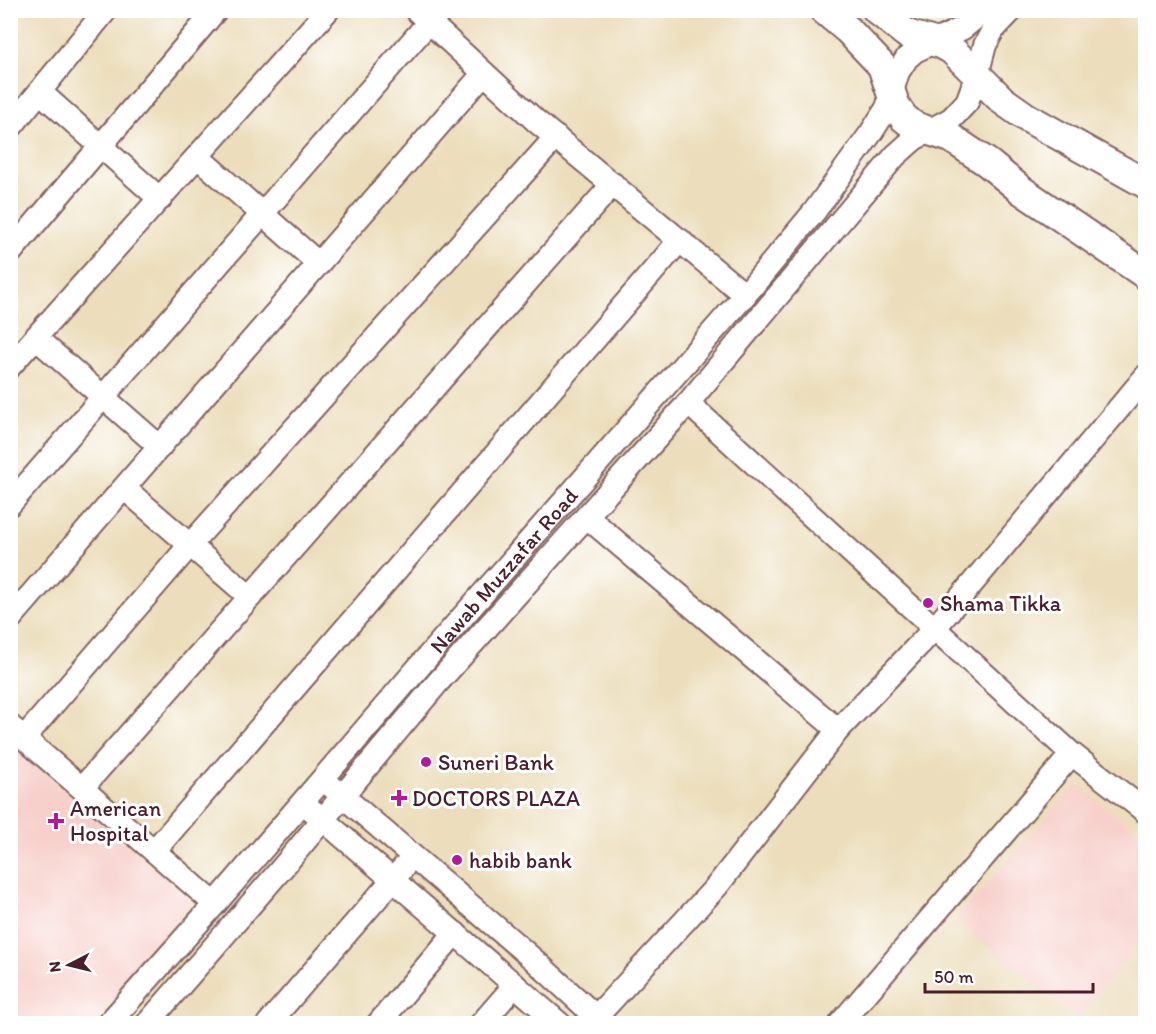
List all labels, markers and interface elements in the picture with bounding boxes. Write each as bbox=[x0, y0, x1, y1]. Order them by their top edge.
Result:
street label: Nawab Muzzafar Road bbox=[424, 482, 584, 659]
place label: Shama Tikka bbox=[940, 590, 1062, 617]
marker: Shama Tikka bbox=[921, 596, 935, 610]
place label: Suneri Bank bbox=[438, 749, 554, 776]
marker: Suneri Bank bbox=[419, 755, 433, 769]
place label: DOCTORS PLAZA bbox=[412, 785, 580, 812]
marker: DOCTORS PLAZA bbox=[390, 789, 408, 807]
place label: American Hospital bbox=[70, 795, 162, 847]
marker: American Hospital bbox=[47, 812, 65, 830]
place label: habib bank bbox=[469, 847, 572, 874]
marker: habib bank bbox=[450, 853, 464, 867]
north arrow bbox=[39, 935, 99, 995]
scale bar bbox=[925, 956, 1093, 994]
text: N bbox=[45, 960, 65, 973]
text: 50 m bbox=[934, 966, 974, 988]

